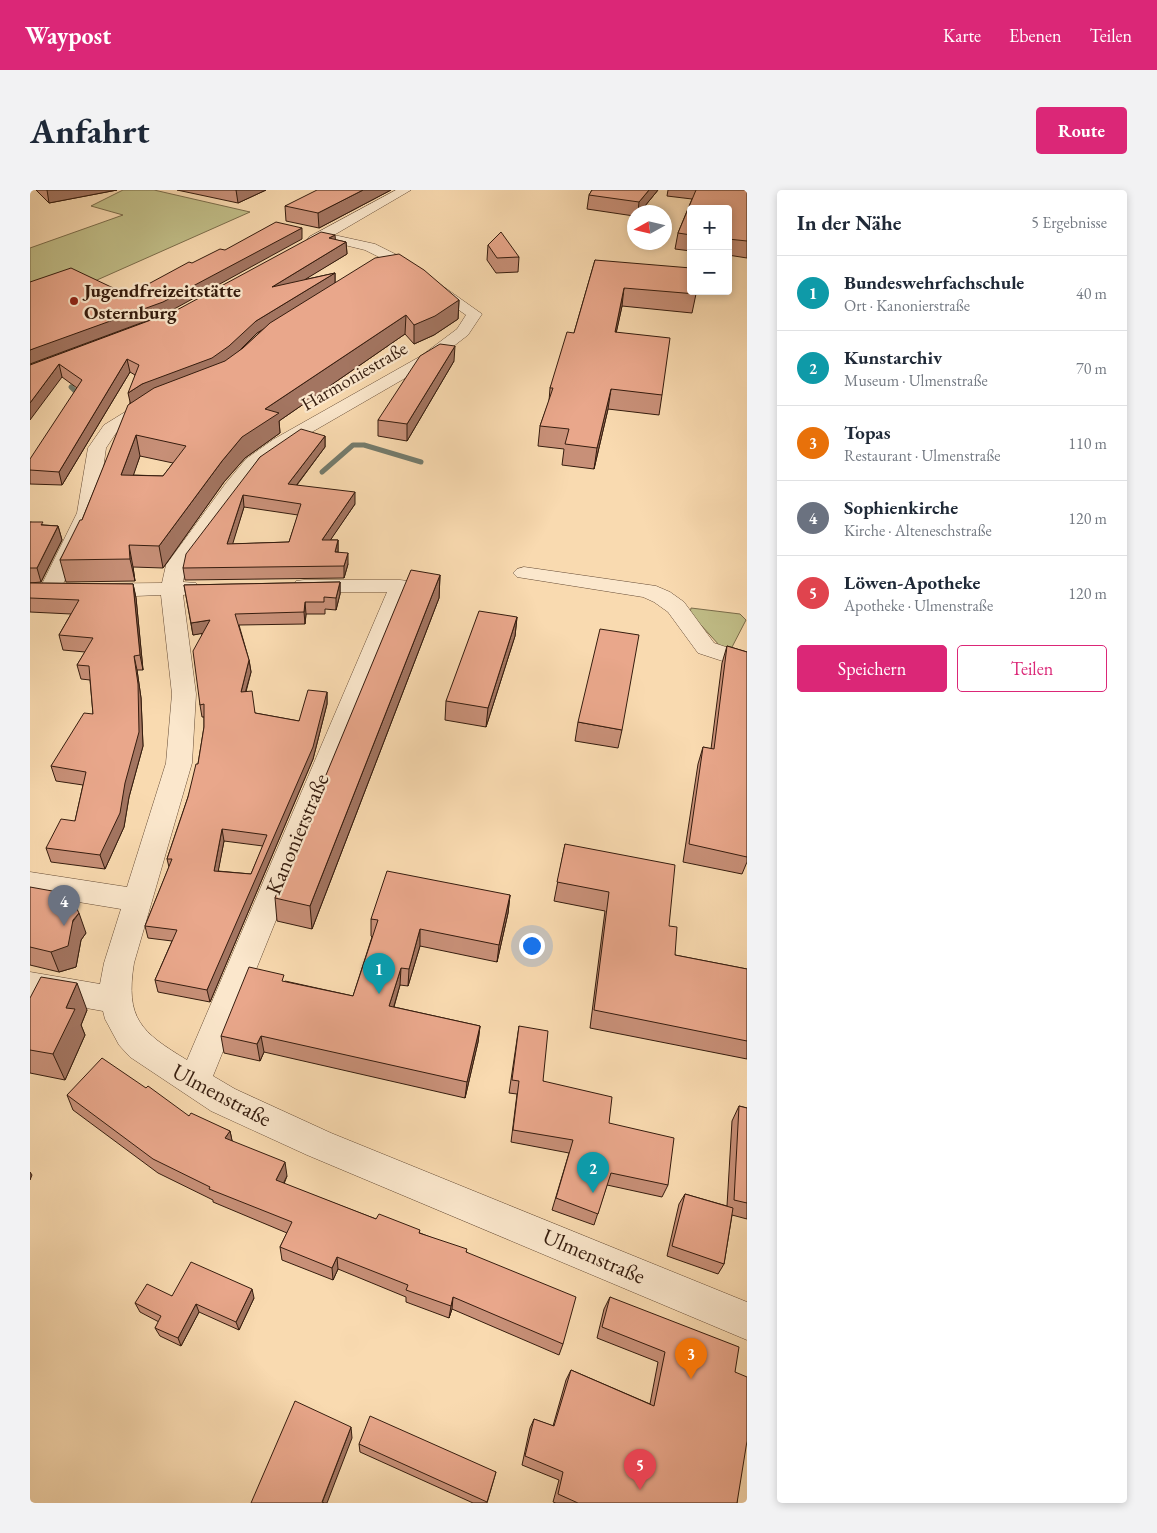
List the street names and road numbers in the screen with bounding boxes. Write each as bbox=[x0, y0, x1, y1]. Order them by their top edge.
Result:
street label: Harmoniestraße bbox=[296, 336, 412, 416]
street label: Kanonierstraße bbox=[258, 769, 336, 899]
street label: Ulmenstraße bbox=[167, 1057, 277, 1133]
street label: Ulmenstraße bbox=[538, 1221, 650, 1291]

